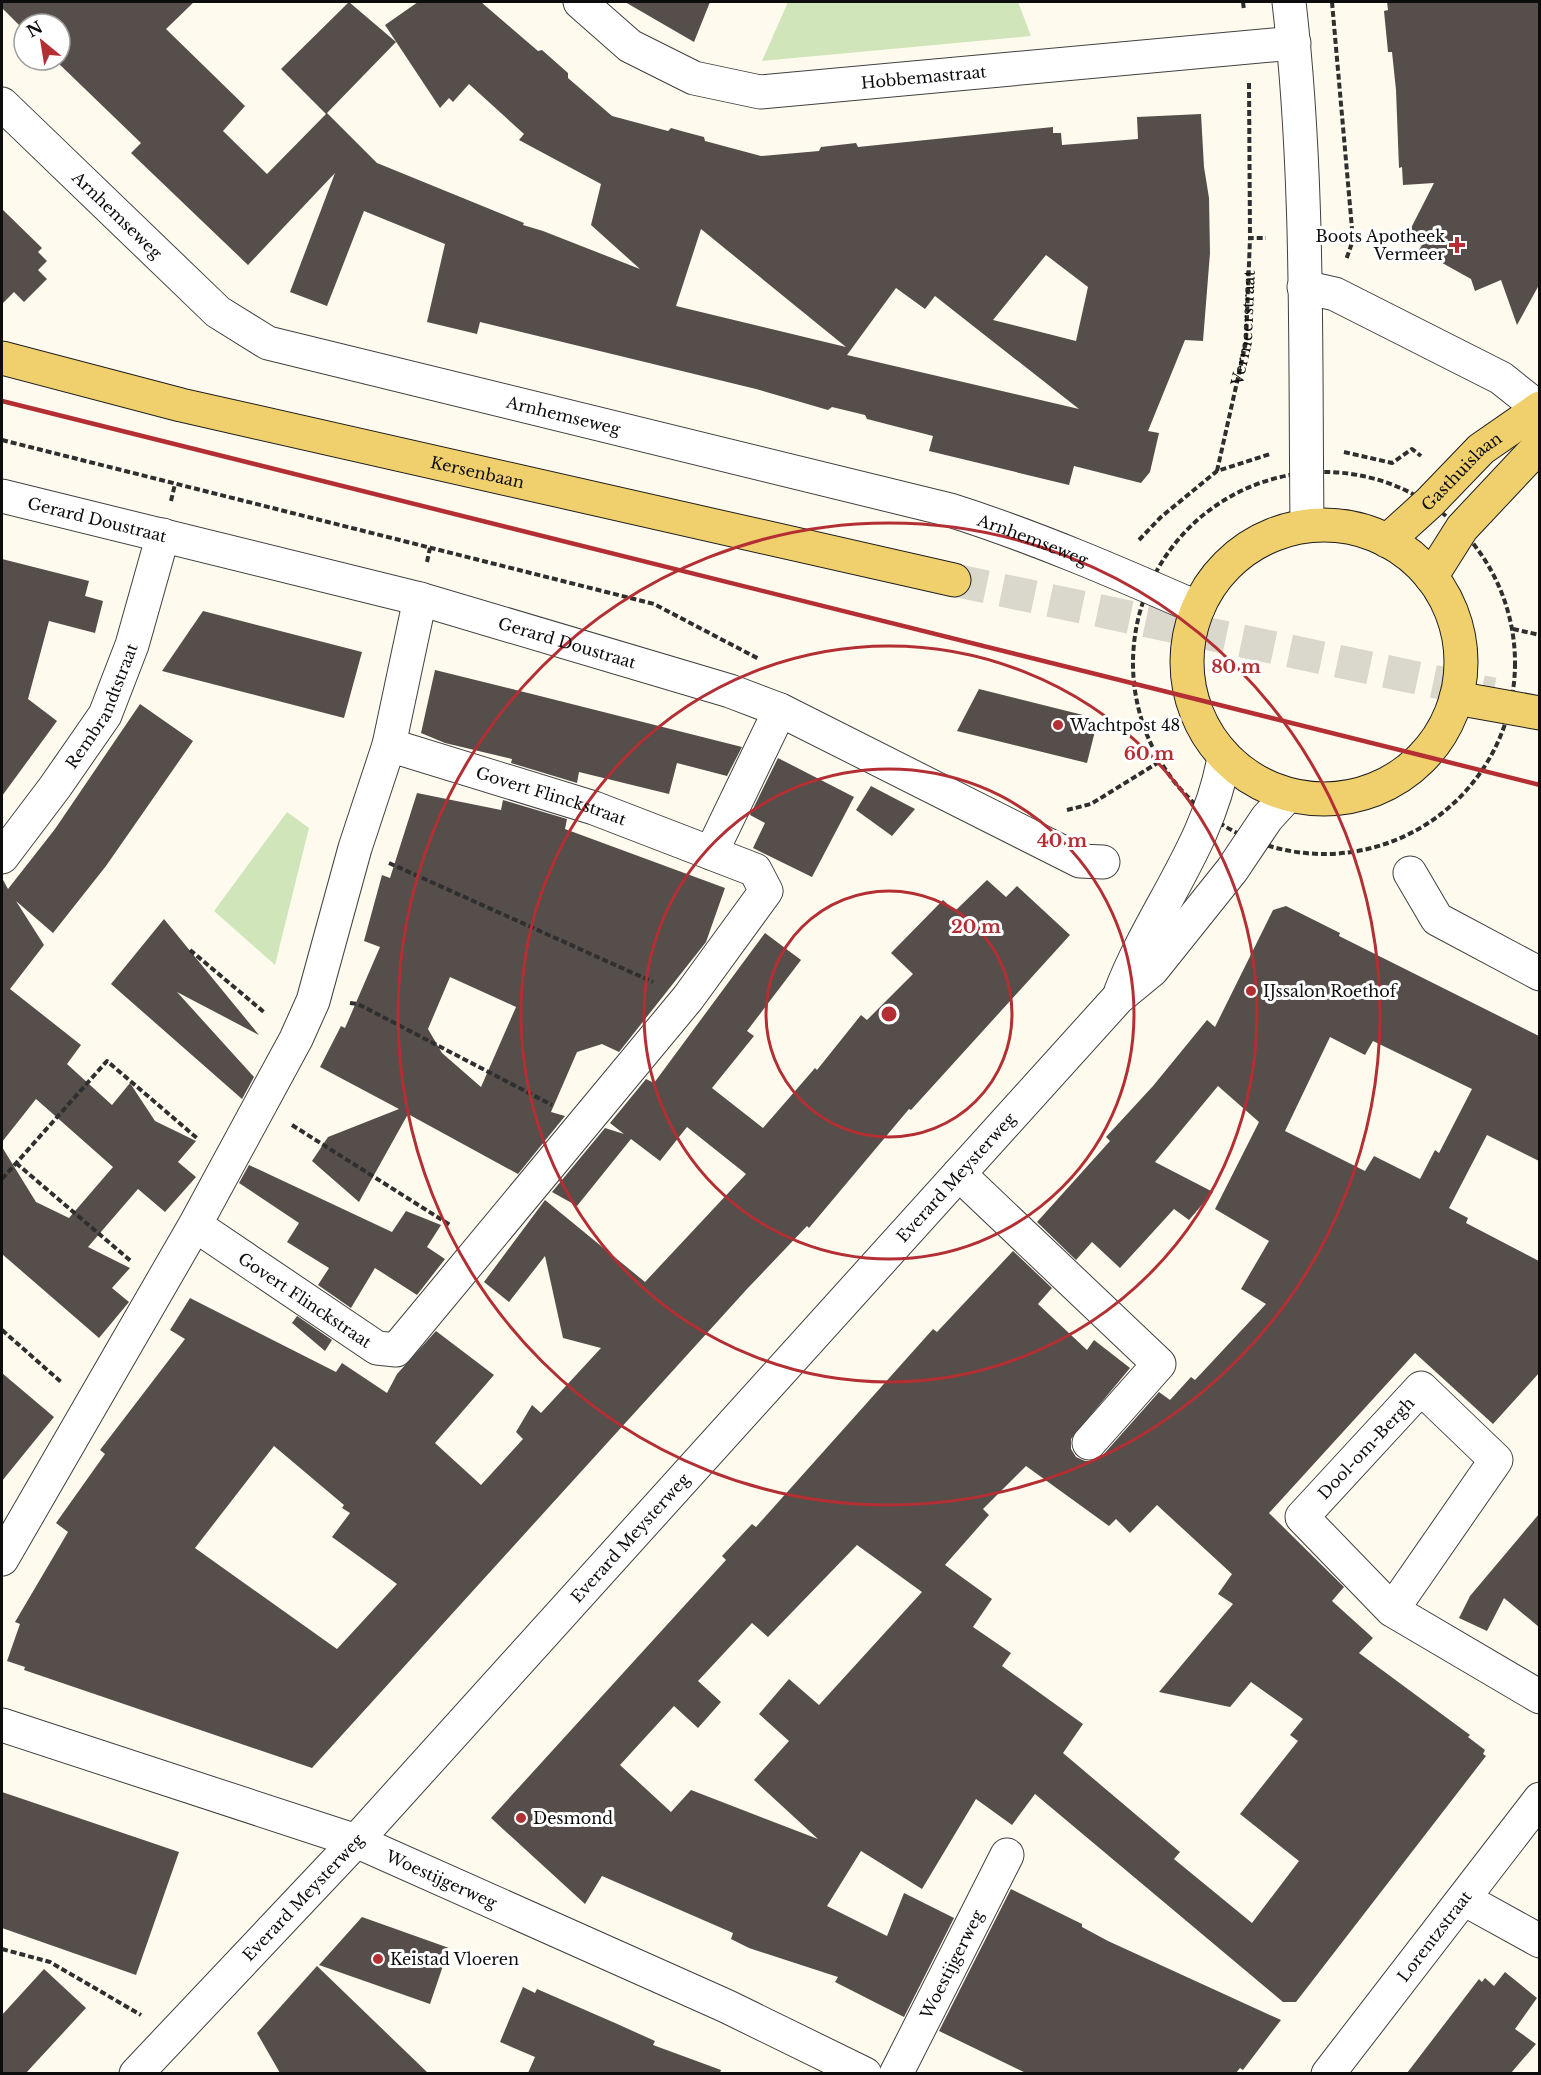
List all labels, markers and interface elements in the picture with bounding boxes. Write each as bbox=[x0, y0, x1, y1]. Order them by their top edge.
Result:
north arrow bbox=[12, 12, 72, 72]
text: N bbox=[23, 17, 46, 41]
street label: Hobbemastraat bbox=[860, 61, 987, 93]
street label: Arnhemseweg bbox=[68, 167, 167, 263]
place label: Boots Apotheek Vermeer bbox=[1316, 226, 1445, 264]
marker: Boots Apotheek Vermeer bbox=[1450, 238, 1464, 252]
street label: Vermeerstraat bbox=[1226, 270, 1259, 388]
street label: Arnhemseweg bbox=[504, 392, 623, 439]
street label: Gasthuislaan bbox=[1417, 428, 1505, 515]
street label: Kersenbaan bbox=[429, 452, 526, 492]
street label: Gerard Doustraat bbox=[26, 493, 169, 546]
street label: Arnhemseweg bbox=[974, 510, 1092, 570]
street label: Gerard Doustraat bbox=[496, 613, 638, 673]
street label: Rembrandtstraat bbox=[61, 641, 142, 772]
text: 80 m bbox=[1211, 656, 1261, 678]
place label: Wachtpost 48 bbox=[1069, 715, 1180, 735]
marker: Wachtpost 48 bbox=[1051, 718, 1065, 732]
text: 60 m bbox=[1124, 743, 1174, 765]
street label: Govert Flinckstraat bbox=[474, 762, 629, 829]
text: 40 m bbox=[1037, 830, 1087, 852]
text: 20 m bbox=[951, 916, 1001, 938]
place label: IJssalon Roethof bbox=[1263, 981, 1399, 1001]
marker: IJssalon Roethof bbox=[1244, 984, 1258, 998]
centre of rings bbox=[879, 1004, 899, 1024]
street label: Everard Meysterweg bbox=[892, 1108, 1020, 1246]
street label: Govert Flinckstraat bbox=[235, 1248, 375, 1352]
street label: Dool-om-Bergh bbox=[1314, 1393, 1418, 1503]
street label: Everard Meysterweg bbox=[566, 1469, 694, 1607]
place label: Desmond bbox=[533, 1808, 613, 1828]
marker: Desmond bbox=[514, 1811, 528, 1825]
street label: Everard Meysterweg bbox=[238, 1829, 368, 1965]
street label: Woestijgerweg bbox=[382, 1845, 500, 1913]
street label: Lorentzstraat bbox=[1393, 1887, 1476, 1986]
street label: Woestijgerweg bbox=[915, 1906, 988, 2023]
place label: Keistad Vloeren bbox=[390, 1949, 519, 1969]
marker: Keistad Vloeren bbox=[371, 1952, 385, 1966]

